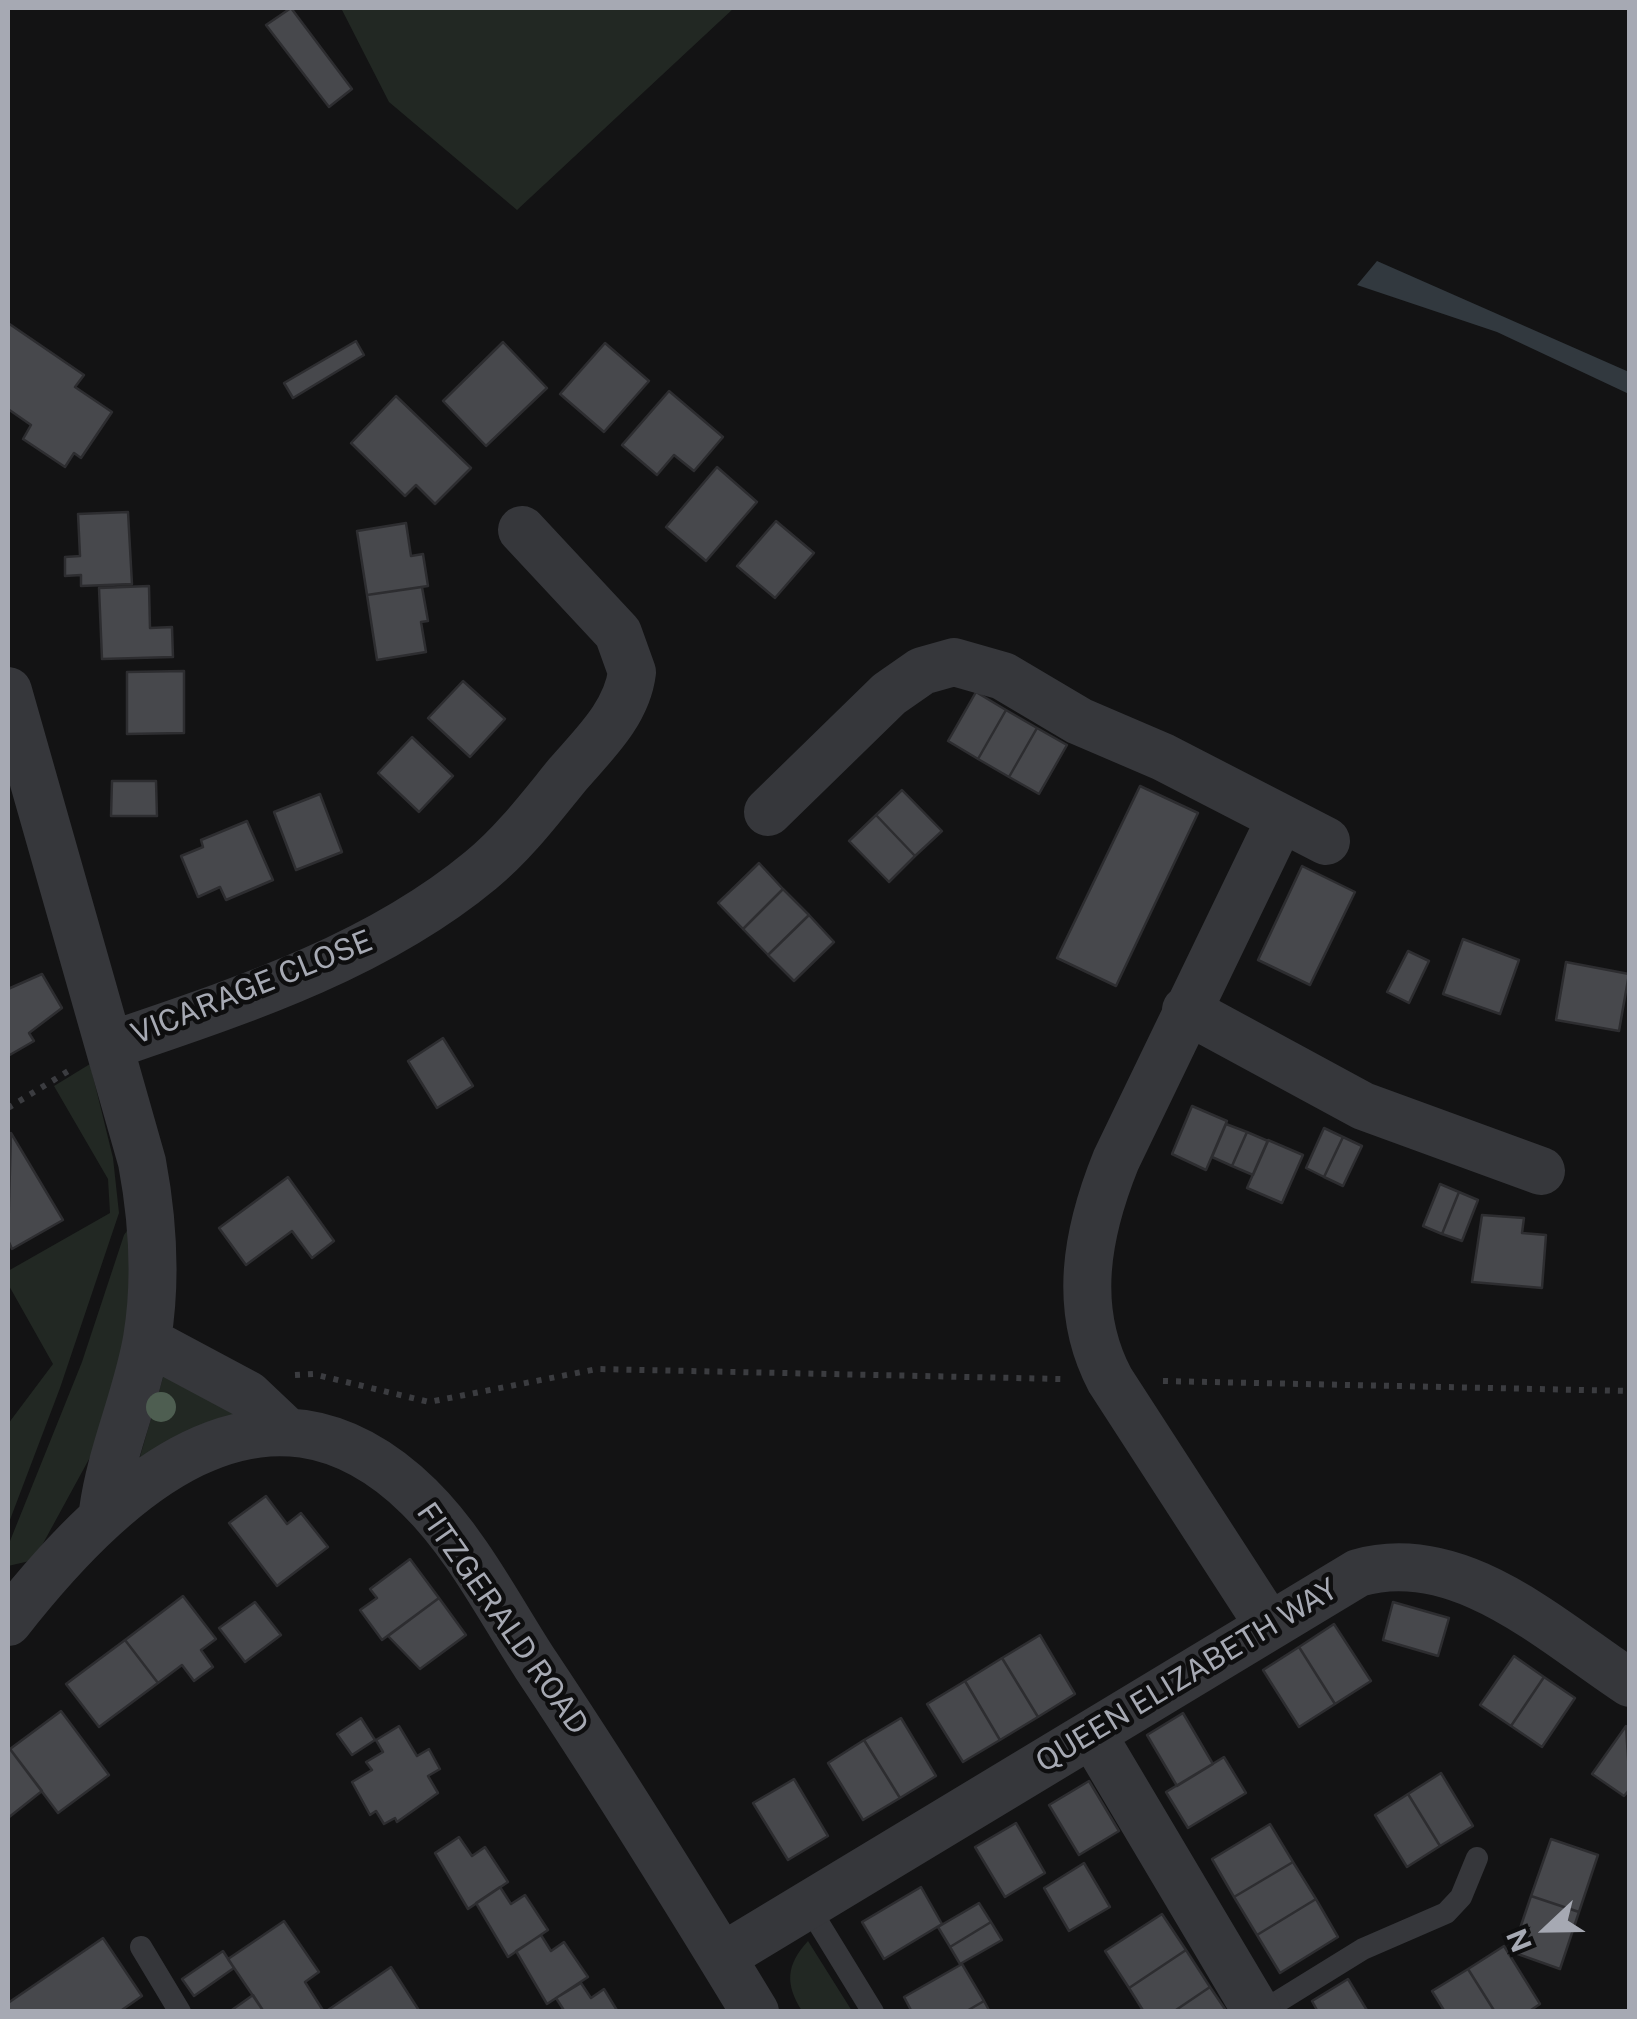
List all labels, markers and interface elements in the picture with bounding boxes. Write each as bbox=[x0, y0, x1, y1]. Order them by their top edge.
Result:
street label: VICARAGE CLOSE bbox=[126, 923, 378, 1053]
street label: FITZGERALD ROAD bbox=[409, 1496, 595, 1742]
street label: QUEEN ELIZABETH WAY bbox=[1030, 1572, 1344, 1780]
north arrow bbox=[1497, 1879, 1597, 1979]
text: N bbox=[1499, 1924, 1538, 1957]

